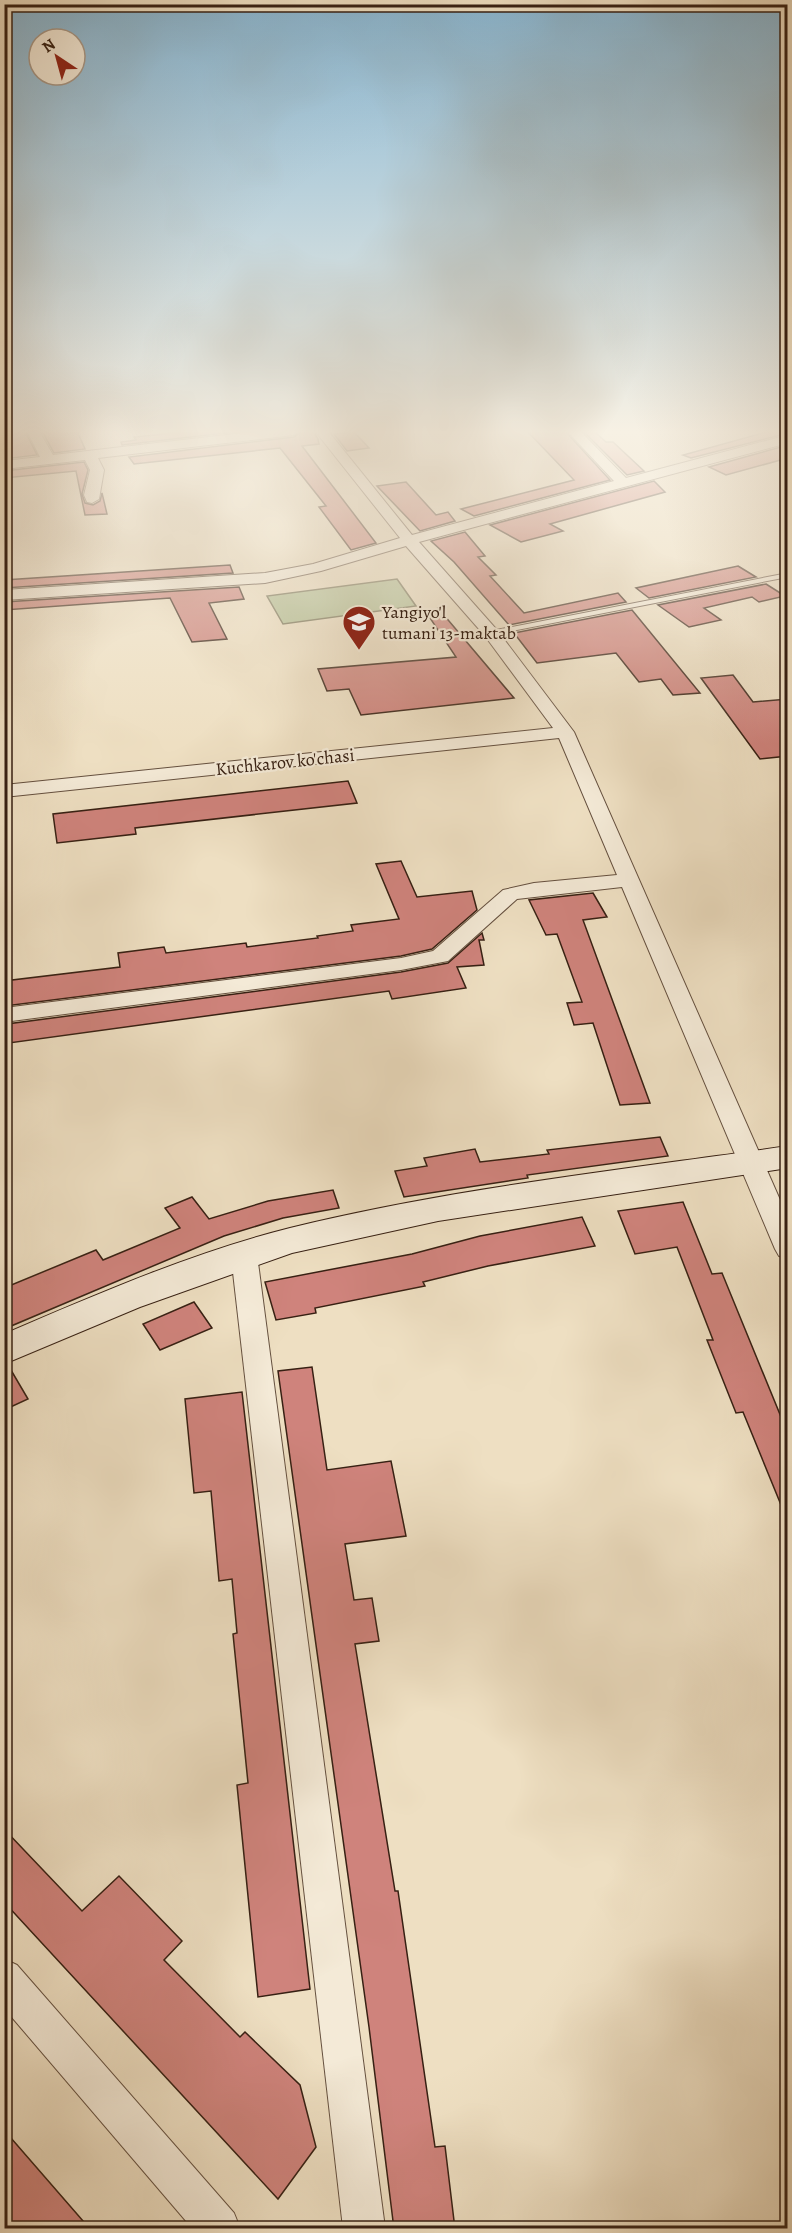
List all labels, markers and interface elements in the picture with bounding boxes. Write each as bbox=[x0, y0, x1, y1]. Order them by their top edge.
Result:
north arrow bbox=[27, 27, 87, 87]
text: N bbox=[38, 33, 60, 58]
place label: Yangiyo'l tumani 13-maktab bbox=[381, 600, 516, 645]
school or university icon: Yangiyo'l tumani 13-maktab bbox=[341, 604, 377, 651]
street label: Kuchkarov ko'chasi bbox=[214, 743, 356, 781]

